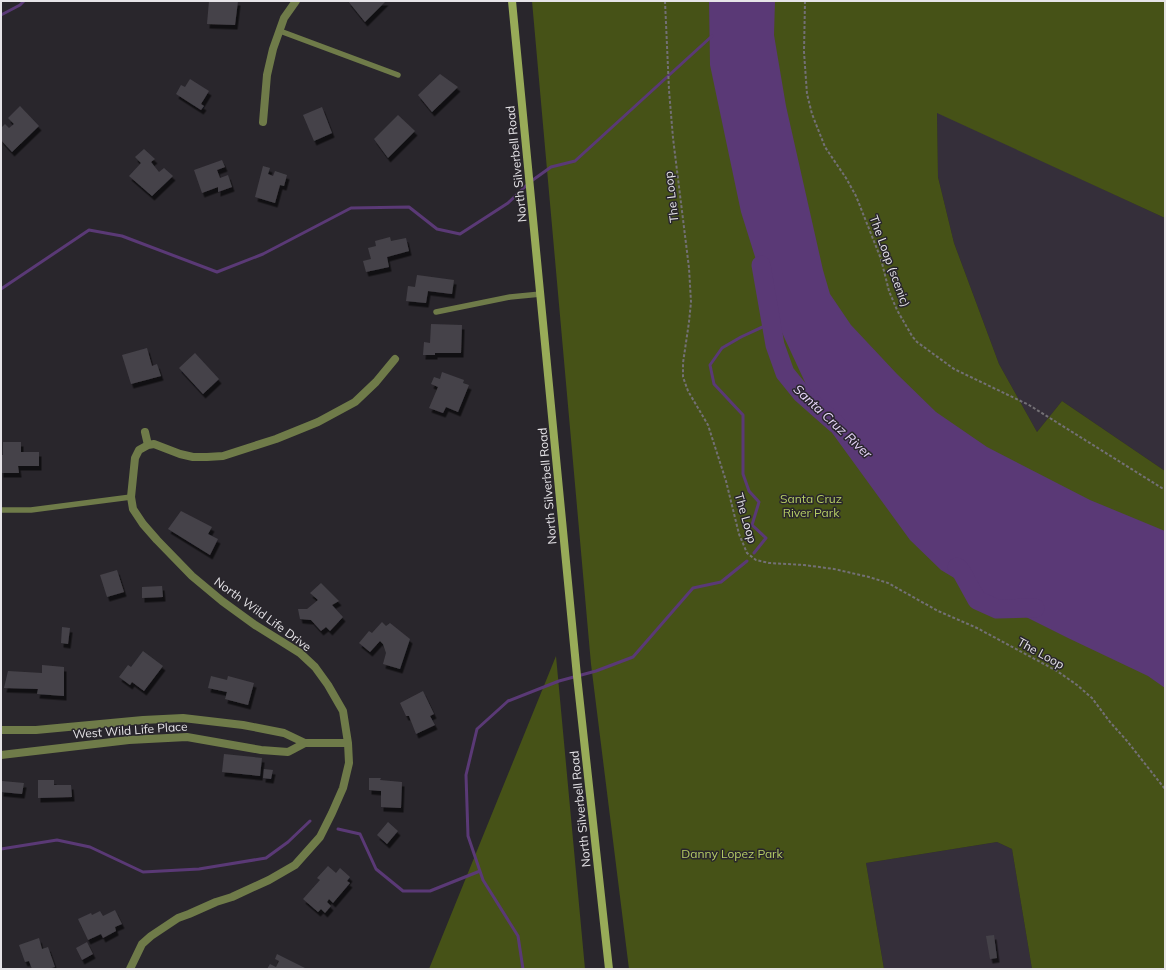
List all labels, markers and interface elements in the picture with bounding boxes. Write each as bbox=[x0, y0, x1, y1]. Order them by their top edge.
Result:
street label: North Silverbell Road bbox=[502, 105, 530, 223]
street label: The Loop bbox=[660, 171, 682, 223]
street label: The Loop (scenic) bbox=[866, 213, 914, 309]
water label: Santa Cruz River bbox=[791, 381, 876, 462]
street label: North Silverbell Road bbox=[534, 427, 560, 545]
street label: The Loop bbox=[732, 491, 760, 545]
park label: Santa Cruz River Park bbox=[780, 491, 842, 520]
street label: North Wild Life Drive bbox=[212, 574, 314, 654]
street label: The Loop bbox=[1015, 634, 1067, 672]
street label: West Wild Life Place bbox=[72, 719, 188, 741]
street label: North Silverbell Road bbox=[566, 750, 594, 868]
park label: Danny Lopez Park bbox=[681, 846, 783, 861]

